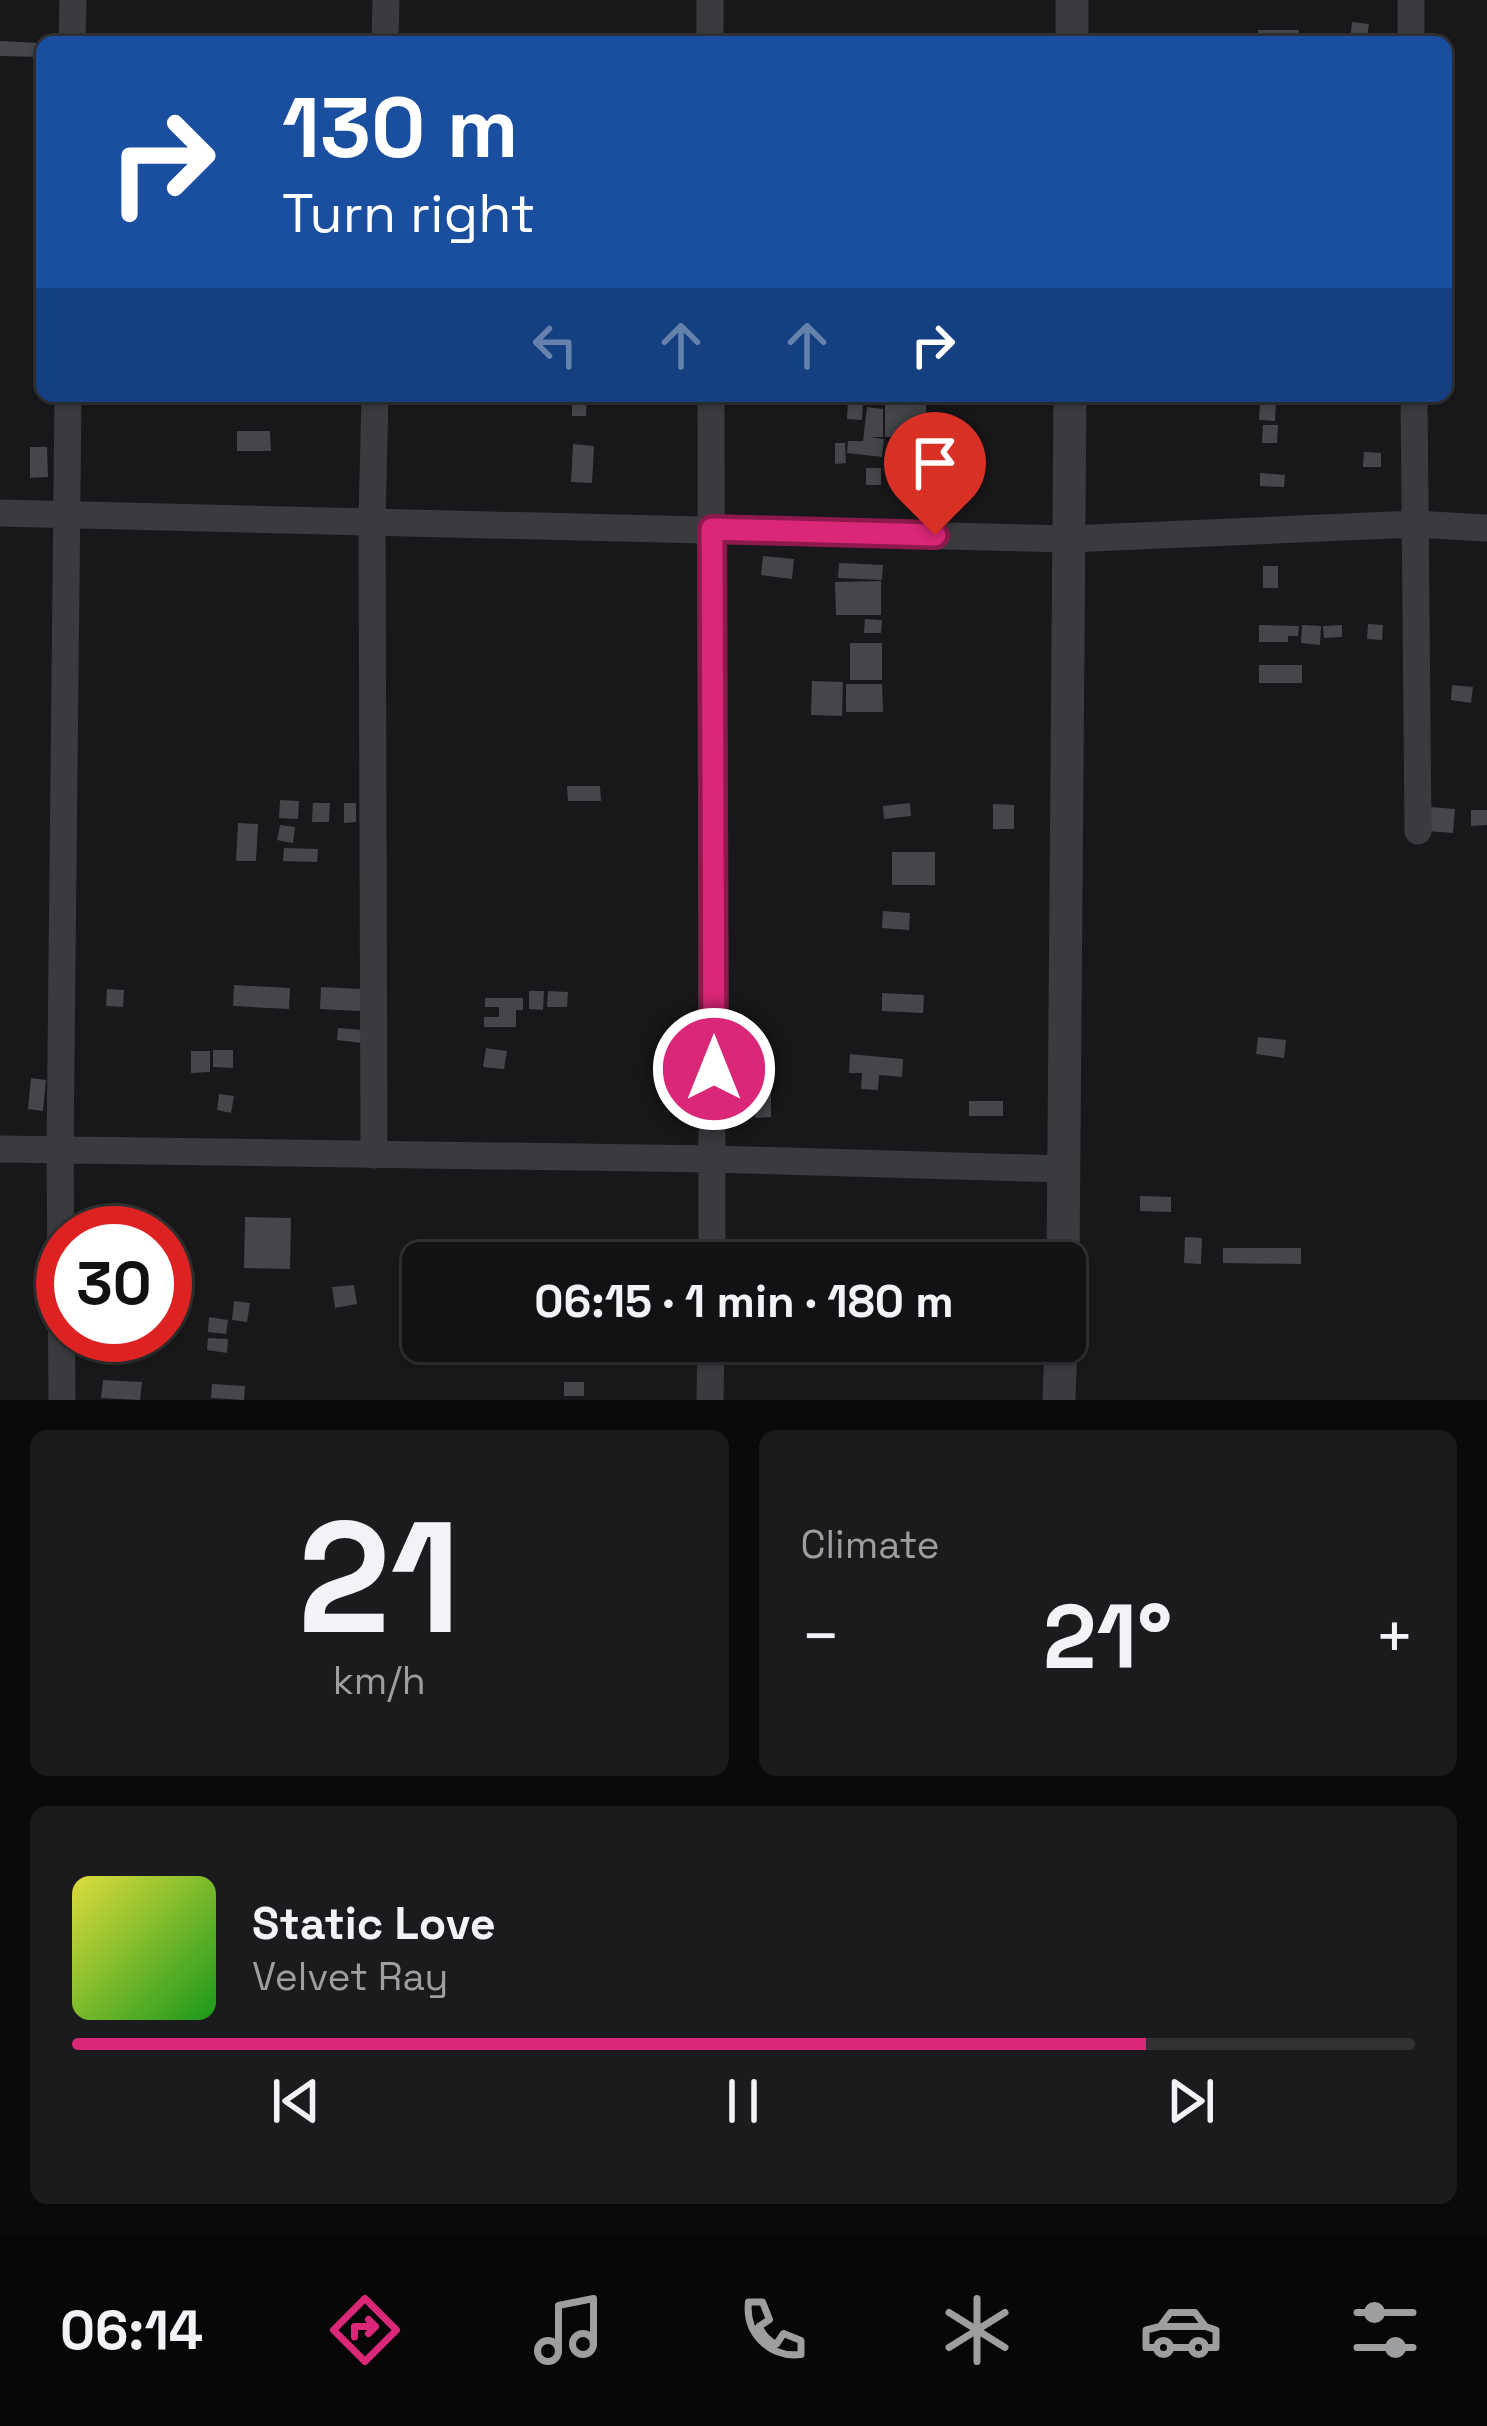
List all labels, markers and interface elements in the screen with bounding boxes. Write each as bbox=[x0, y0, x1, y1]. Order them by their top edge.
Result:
text: 130 m bbox=[282, 74, 519, 182]
icon: right bbox=[84, 84, 240, 240]
text: Turn right bbox=[282, 179, 535, 248]
icon: left bbox=[522, 312, 588, 378]
icon: ahead bbox=[648, 312, 714, 378]
icon: ahead bbox=[774, 312, 840, 378]
icon: right bbox=[900, 312, 966, 378]
pin bbox=[884, 412, 986, 535]
icon: arrive bbox=[902, 430, 968, 496]
position arrow bbox=[651, 1006, 777, 1132]
speed limit sign: 30 bbox=[36, 1206, 192, 1362]
text: 06:15 · 1 min · 180 m bbox=[534, 1273, 954, 1330]
text: 21 bbox=[298, 1478, 461, 1678]
text: Climate bbox=[801, 1520, 940, 1569]
text: 21° bbox=[1043, 1579, 1173, 1694]
text: − bbox=[801, 1594, 841, 1678]
text: + bbox=[1374, 1594, 1415, 1678]
text: km/h bbox=[333, 1656, 426, 1705]
text: Static Love bbox=[252, 1895, 496, 1952]
text: Velvet Ray bbox=[252, 1952, 448, 2001]
icon: previous bbox=[263, 2068, 329, 2134]
icon: pause bbox=[710, 2068, 776, 2134]
icon: next bbox=[1158, 2068, 1224, 2134]
icon: directions bbox=[323, 2288, 407, 2372]
icon: music bbox=[527, 2288, 611, 2372]
icon: phone bbox=[731, 2288, 815, 2372]
icon: climate bbox=[935, 2288, 1019, 2372]
icon: car bbox=[1139, 2288, 1223, 2372]
icon: filters bbox=[1343, 2288, 1427, 2372]
text: 06:14 bbox=[60, 2296, 203, 2365]

